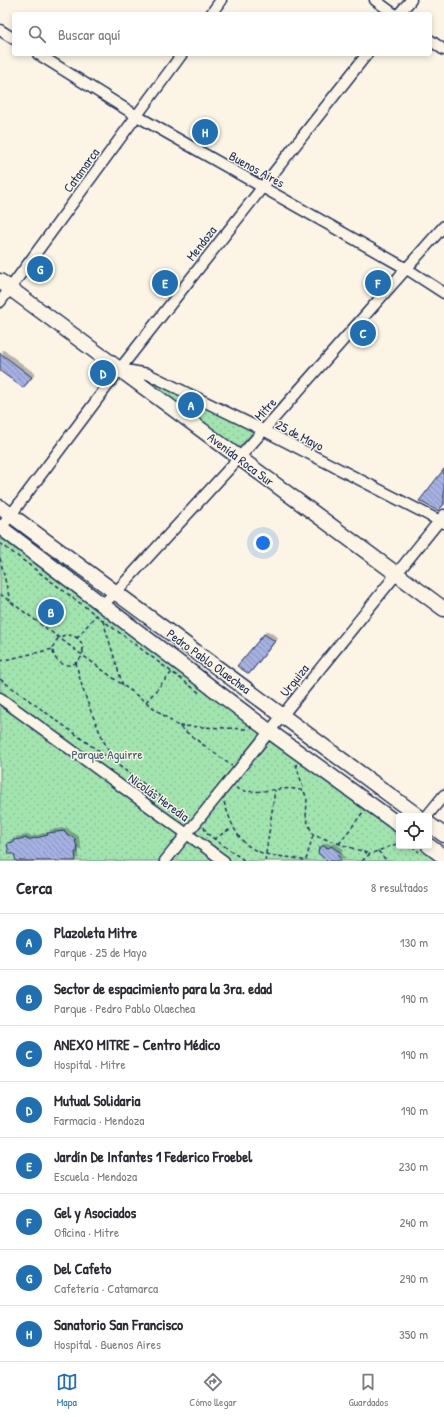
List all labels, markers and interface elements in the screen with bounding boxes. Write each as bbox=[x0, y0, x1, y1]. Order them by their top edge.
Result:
search box bbox=[12, 12, 432, 56]
icon: search bbox=[26, 23, 48, 45]
text: Buscar aquí bbox=[58, 24, 121, 45]
pin: H bbox=[192, 117, 218, 147]
street label: Catamarca bbox=[59, 144, 103, 196]
street label: Buenos Aires bbox=[226, 146, 288, 192]
street label: Mendoza bbox=[182, 222, 220, 264]
pin: G bbox=[27, 254, 53, 284]
pin: E bbox=[152, 268, 178, 298]
pin: F bbox=[365, 268, 391, 298]
pin: C bbox=[350, 318, 376, 348]
pin: D bbox=[90, 358, 116, 388]
pin: A bbox=[178, 390, 204, 420]
street label: Mitre bbox=[250, 394, 280, 424]
street label: 25 de Mayo bbox=[273, 415, 327, 455]
street label: Avenida Roca Sur bbox=[204, 428, 278, 490]
your location bbox=[253, 533, 273, 553]
pin: B bbox=[38, 597, 64, 627]
street label: Pedro Pablo Olaechea bbox=[163, 624, 255, 698]
street label: Urquiza bbox=[275, 660, 313, 700]
park label: Parque Aguirre bbox=[71, 745, 143, 763]
street label: Nicolás Heredia bbox=[125, 769, 193, 825]
map controls bbox=[396, 813, 432, 849]
button: locate bbox=[396, 813, 432, 849]
text: Cerca bbox=[16, 876, 52, 899]
text: 8 resultados bbox=[371, 878, 428, 896]
text: Plazoleta Mitre bbox=[54, 922, 137, 943]
text: A bbox=[26, 933, 32, 951]
text: 130 m bbox=[400, 933, 428, 951]
text: Parque · 25 de Mayo bbox=[54, 943, 147, 961]
text: Sector de espacimiento para la 3ra. edad bbox=[54, 978, 272, 999]
text: B bbox=[26, 989, 32, 1007]
text: 190 m bbox=[401, 989, 428, 1007]
text: Parque · Pedro Pablo Olaechea bbox=[54, 999, 195, 1017]
text: ANEXO MITRE - Centro Médico bbox=[54, 1034, 220, 1055]
text: C bbox=[25, 1045, 33, 1063]
text: 190 m bbox=[401, 1045, 428, 1063]
text: Hospital · Mitre bbox=[54, 1055, 126, 1073]
text: Mutual Solidaria bbox=[54, 1090, 140, 1111]
text: D bbox=[26, 1101, 32, 1119]
text: 190 m bbox=[401, 1101, 428, 1119]
text: Farmacia · Mendoza bbox=[54, 1111, 144, 1129]
text: Jardín De Infantes 1 Federico Froebel bbox=[54, 1146, 252, 1167]
text: E bbox=[26, 1157, 32, 1175]
text: 230 m bbox=[398, 1157, 428, 1175]
text: Escuela · Mendoza bbox=[54, 1167, 137, 1185]
text: Gel y Asociados bbox=[54, 1202, 136, 1223]
text: F bbox=[27, 1213, 31, 1231]
text: 240 m bbox=[399, 1213, 428, 1231]
text: Oficina · Mitre bbox=[54, 1223, 119, 1241]
text: Del Cafeto bbox=[54, 1258, 111, 1279]
text: G bbox=[26, 1269, 32, 1287]
text: 290 m bbox=[399, 1269, 428, 1287]
text: Cafetería · Catamarca bbox=[54, 1279, 158, 1297]
text: Sanatorio San Francisco bbox=[54, 1314, 183, 1335]
text: H bbox=[26, 1325, 32, 1343]
text: 350 m bbox=[399, 1325, 428, 1343]
text: Hospital · Buenos Aires bbox=[54, 1335, 161, 1353]
tab: Mapa bbox=[56, 1371, 78, 1409]
tab: Cómo llegar bbox=[189, 1371, 237, 1409]
tab: Guardados bbox=[348, 1371, 388, 1409]

